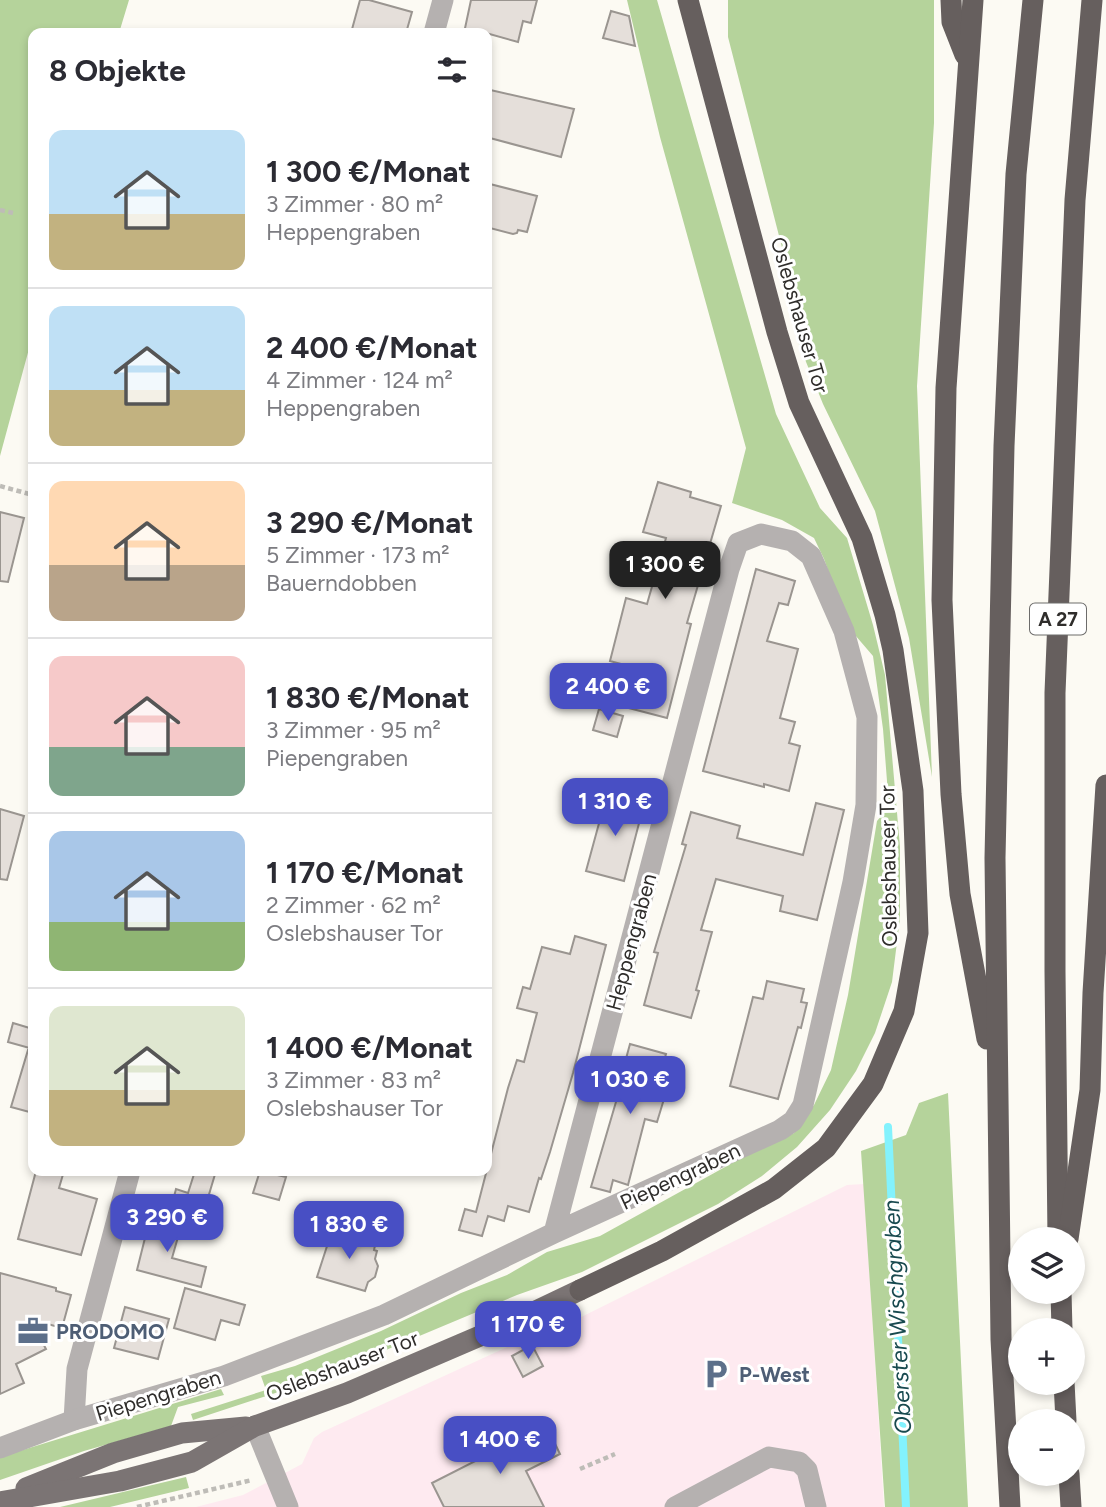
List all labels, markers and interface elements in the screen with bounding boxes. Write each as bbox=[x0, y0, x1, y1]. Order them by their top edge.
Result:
icon: filters bbox=[433, 51, 471, 89]
text: 8 Objekte bbox=[49, 52, 186, 89]
text: 1 300 €/Monat bbox=[266, 153, 471, 190]
icon: home bbox=[105, 158, 189, 242]
text: 3 Zimmer · 80 m² bbox=[266, 190, 443, 218]
text: Heppengraben bbox=[266, 218, 420, 246]
street label: Oslebshauser Tor bbox=[766, 234, 834, 396]
text: 2 400 €/Monat bbox=[266, 329, 478, 366]
icon: home bbox=[105, 334, 189, 418]
text: 4 Zimmer · 124 m² bbox=[266, 366, 453, 394]
text: Heppengraben bbox=[266, 394, 420, 422]
text: 3 290 €/Monat bbox=[266, 504, 473, 541]
icon: home bbox=[105, 509, 189, 593]
text: 5 Zimmer · 173 m² bbox=[266, 541, 450, 569]
pin: 1 300 € bbox=[600, 542, 730, 601]
text: 1 300 € bbox=[625, 550, 705, 578]
text: Bauerndobben bbox=[266, 569, 417, 597]
road number: A 27 bbox=[1030, 604, 1086, 634]
pin: 2 400 € bbox=[543, 664, 673, 723]
text: 2 400 € bbox=[566, 672, 650, 700]
text: 1 830 €/Monat bbox=[266, 679, 469, 716]
icon: home bbox=[105, 684, 189, 768]
text: 3 Zimmer · 95 m² bbox=[266, 716, 441, 744]
text: Piepengraben bbox=[266, 744, 408, 772]
pin: 1 310 € bbox=[550, 778, 680, 838]
street label: Oslebshauser Tor bbox=[874, 785, 902, 947]
text: 1 310 € bbox=[578, 787, 652, 815]
text: 1 170 €/Monat bbox=[266, 854, 464, 891]
icon: home bbox=[105, 859, 189, 943]
street label: Heppengraben bbox=[601, 871, 661, 1013]
text: 2 Zimmer · 62 m² bbox=[266, 891, 441, 919]
text: Oslebshauser Tor bbox=[266, 919, 443, 947]
text: 1 400 €/Monat bbox=[266, 1029, 473, 1066]
icon: home bbox=[105, 1034, 189, 1118]
pin: 1 030 € bbox=[565, 1056, 695, 1116]
text: 1 030 € bbox=[590, 1065, 670, 1093]
text: 3 Zimmer · 83 m² bbox=[266, 1066, 441, 1094]
text: Oslebshauser Tor bbox=[266, 1094, 443, 1122]
street label: Piepengraben bbox=[616, 1137, 744, 1215]
pin: 3 290 € bbox=[102, 1194, 232, 1254]
water label: Oberster Wischgraben bbox=[877, 1199, 917, 1435]
pin: 1 830 € bbox=[284, 1202, 414, 1261]
text: 3 290 € bbox=[126, 1203, 208, 1231]
text: 1 830 € bbox=[310, 1210, 388, 1238]
map controls bbox=[1008, 1227, 1085, 1486]
button: layers bbox=[1008, 1227, 1085, 1304]
pin: 1 170 € bbox=[463, 1302, 593, 1361]
text: 1 170 € bbox=[491, 1310, 565, 1338]
office icon: PRODOMO bbox=[16, 1314, 50, 1348]
button: + bbox=[1008, 1318, 1085, 1395]
place label: PRODOMO bbox=[56, 1319, 165, 1344]
street label: Oslebshauser Tor bbox=[262, 1325, 422, 1407]
parking icon: P-West bbox=[699, 1357, 733, 1391]
place label: P-West bbox=[739, 1362, 810, 1387]
street label: Piepengraben bbox=[92, 1364, 224, 1426]
button: − bbox=[1008, 1409, 1085, 1486]
pin: 1 400 € bbox=[435, 1416, 565, 1476]
text: 1 400 € bbox=[459, 1425, 541, 1453]

